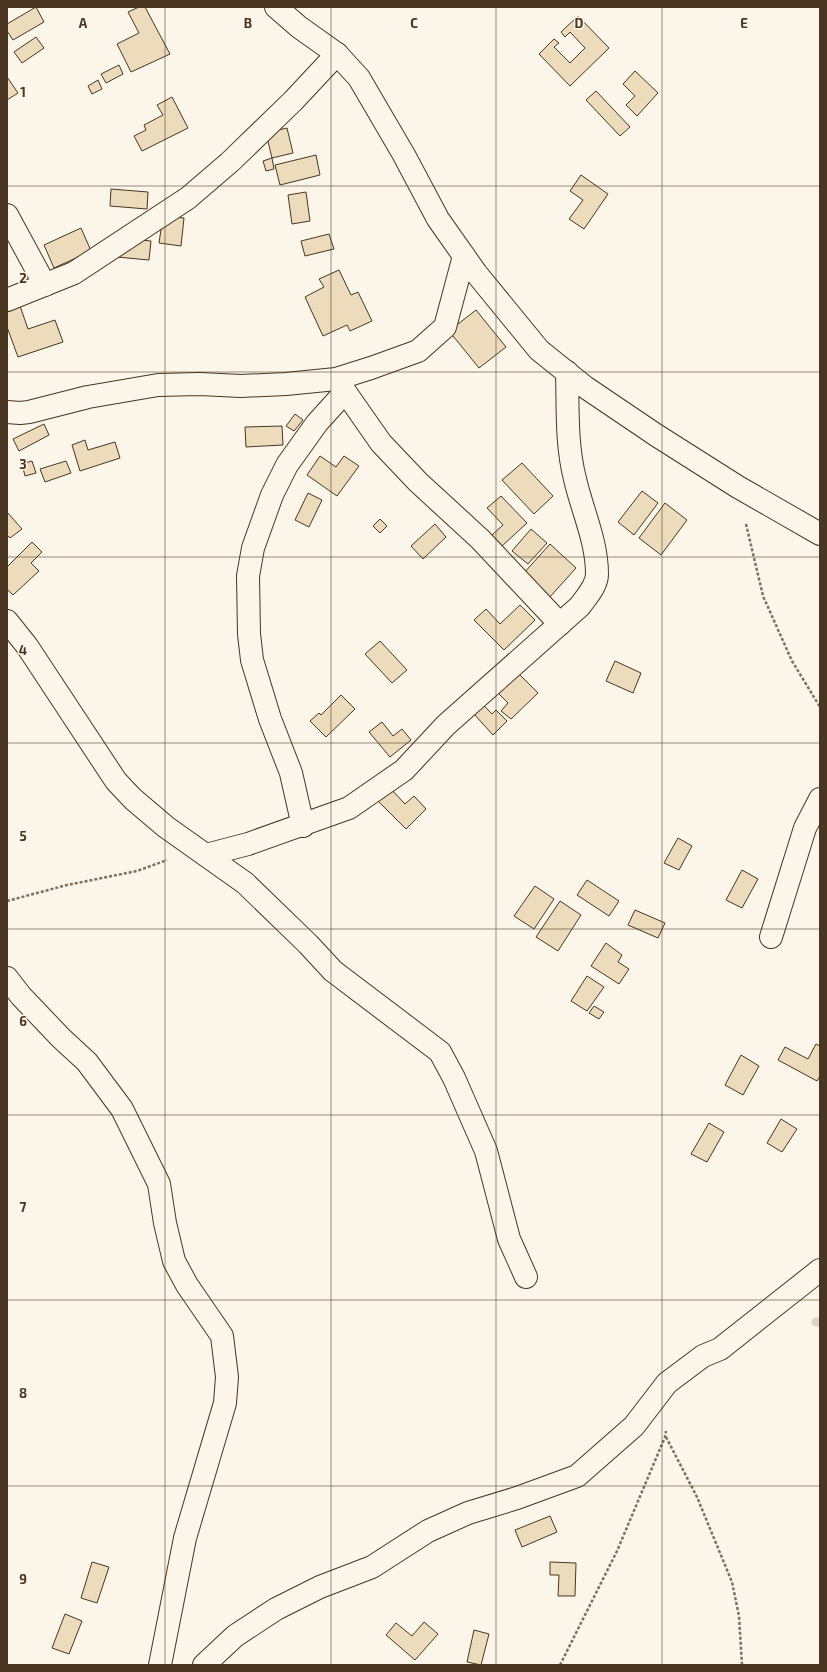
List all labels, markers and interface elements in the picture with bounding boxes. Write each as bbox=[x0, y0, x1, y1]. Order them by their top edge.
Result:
text: A bbox=[79, 15, 88, 31]
text: B bbox=[244, 15, 252, 31]
text: C bbox=[410, 15, 418, 31]
text: D bbox=[575, 15, 584, 31]
text: E bbox=[740, 15, 748, 31]
text: 1 bbox=[20, 84, 26, 100]
text: 2 bbox=[19, 270, 27, 286]
text: 3 bbox=[19, 456, 27, 472]
text: 4 bbox=[19, 642, 27, 658]
text: 5 bbox=[19, 828, 27, 844]
text: 6 bbox=[19, 1013, 27, 1029]
text: 7 bbox=[20, 1199, 27, 1215]
text: 8 bbox=[19, 1385, 27, 1401]
text: 9 bbox=[19, 1571, 27, 1587]

